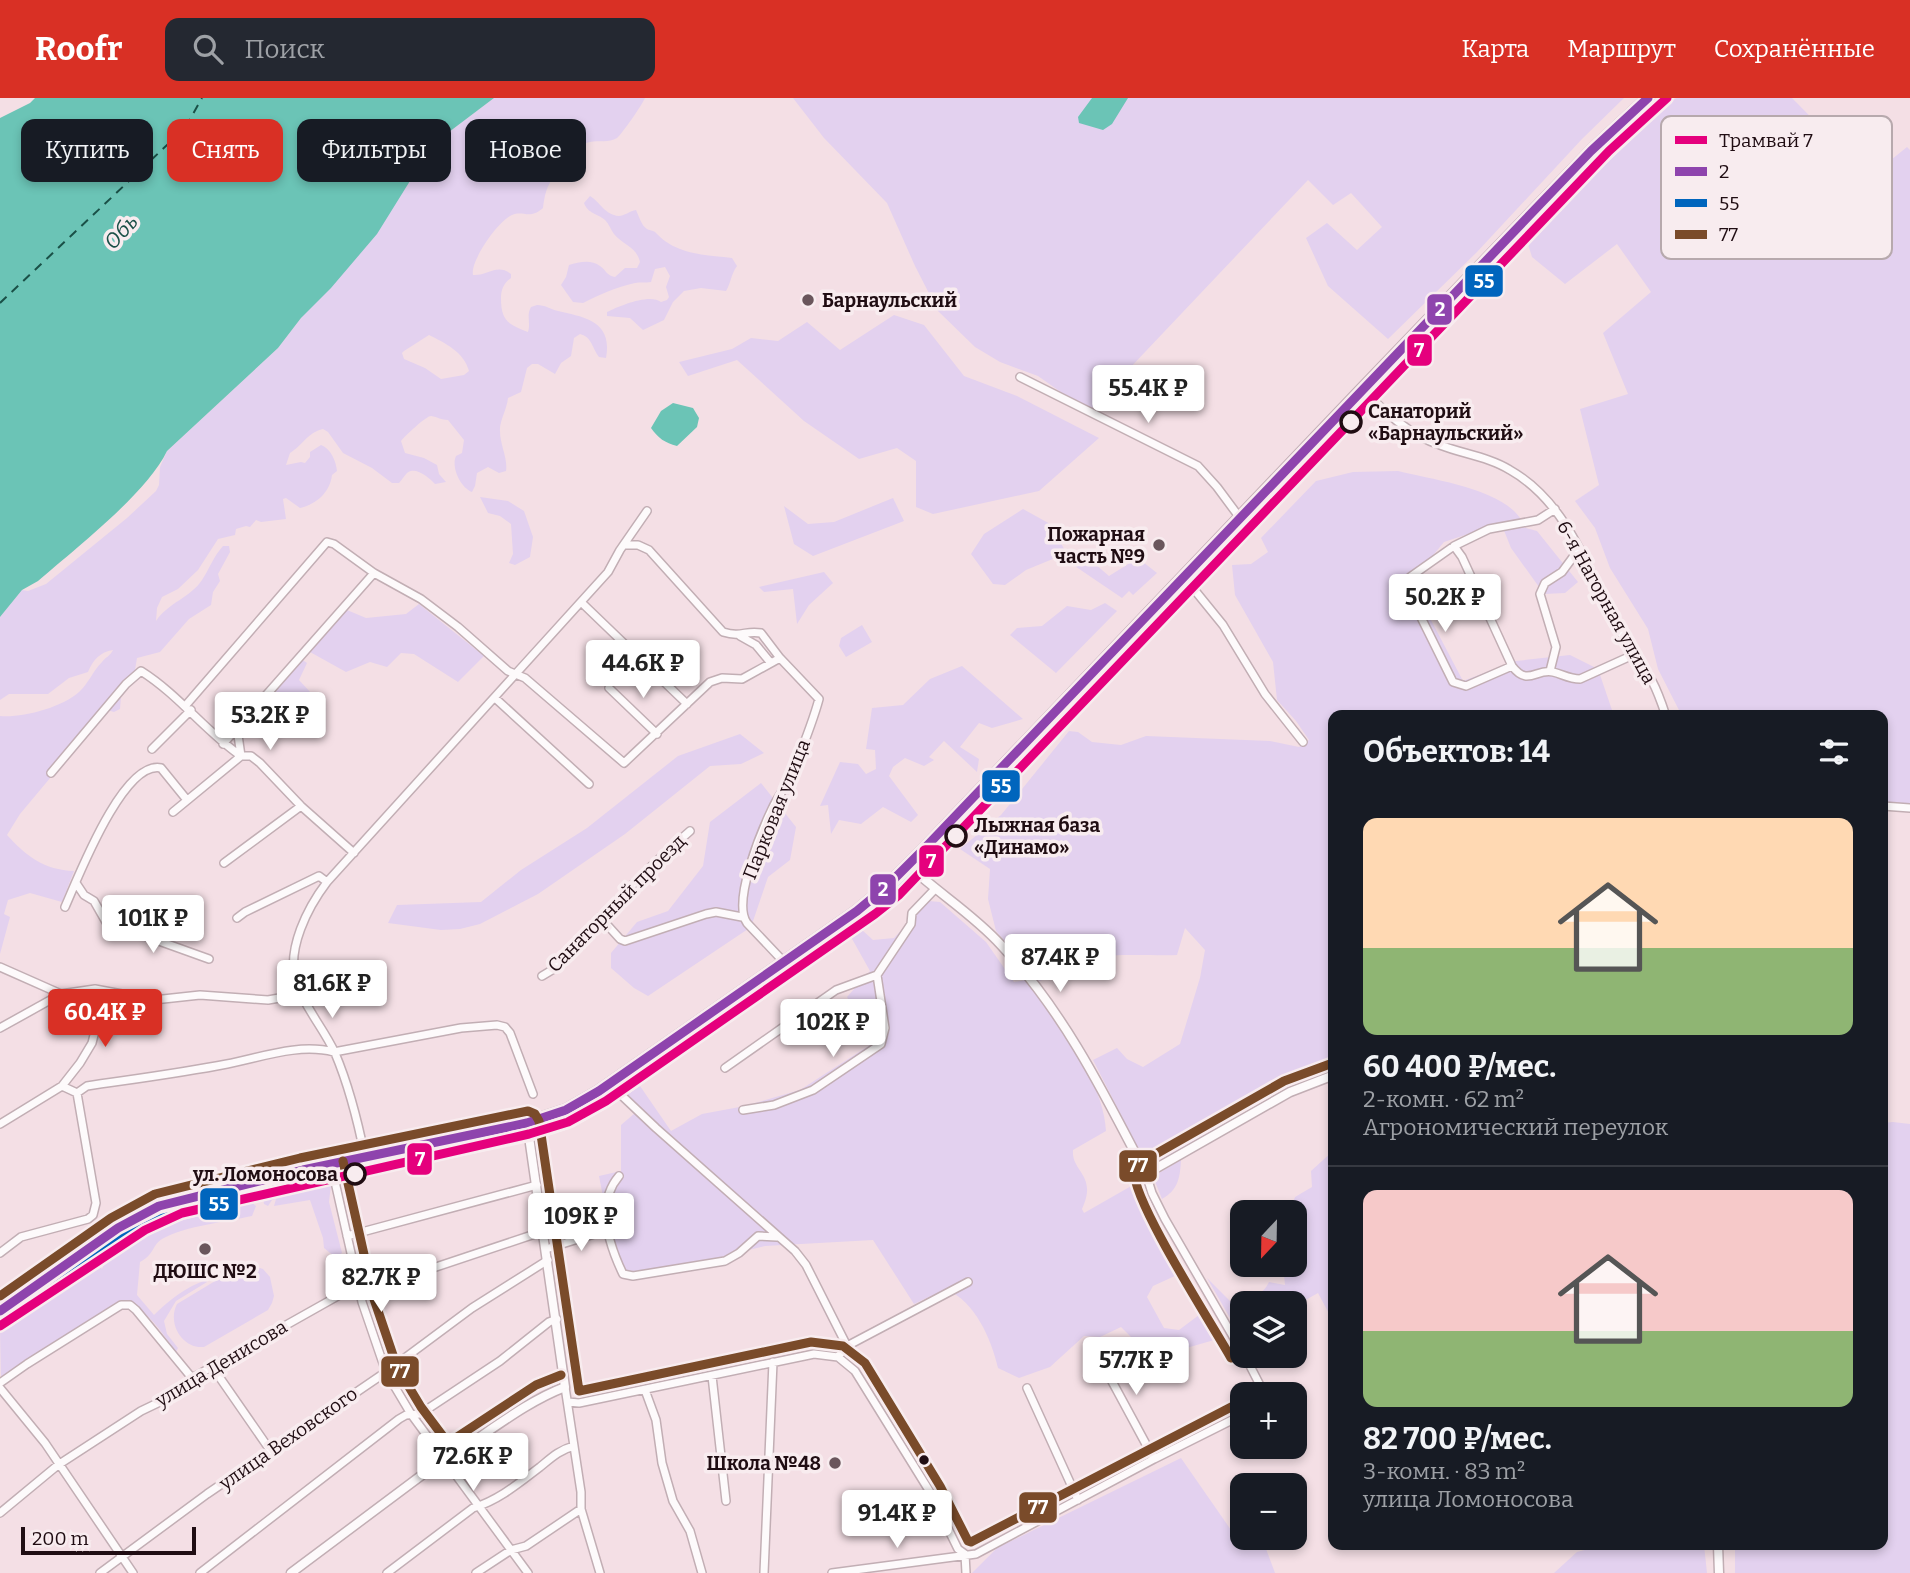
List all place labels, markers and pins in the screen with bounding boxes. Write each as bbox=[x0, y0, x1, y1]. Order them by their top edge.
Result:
place label: Барнаульский bbox=[822, 289, 957, 312]
marker: Барнаульский bbox=[800, 292, 816, 308]
pin: 55.4K ₽ bbox=[1083, 366, 1213, 425]
place label: Санаторий «Барнаульский» bbox=[1368, 400, 1523, 445]
marker: Санаторий «Барнаульский» bbox=[1340, 411, 1362, 433]
place label: Пожарная часть №9 bbox=[1047, 523, 1145, 568]
marker: Пожарная часть №9 bbox=[1151, 537, 1167, 553]
pin: 50.2K ₽ bbox=[1380, 574, 1510, 634]
pin: 44.6K ₽ bbox=[578, 640, 708, 700]
pin: 53.2K ₽ bbox=[205, 692, 335, 752]
place label: Лыжная база «Динамо» bbox=[974, 814, 1100, 859]
marker: Лыжная база «Динамо» bbox=[945, 825, 967, 847]
pin: 101K ₽ bbox=[96, 896, 210, 955]
pin: 87.4K ₽ bbox=[995, 934, 1125, 994]
pin: 81.6K ₽ bbox=[267, 960, 397, 1020]
pin: 60.4K ₽ bbox=[40, 990, 170, 1049]
pin: 102K ₽ bbox=[776, 1000, 890, 1059]
place label: ул. Ломоносова bbox=[192, 1163, 338, 1186]
marker: ул. Ломоносова bbox=[344, 1163, 366, 1185]
pin: 109K ₽ bbox=[524, 1194, 638, 1253]
marker: ДЮШС №2 bbox=[197, 1241, 213, 1257]
pin: 82.7K ₽ bbox=[316, 1254, 446, 1314]
place label: ДЮШС №2 bbox=[153, 1260, 257, 1283]
pin: 57.7K ₽ bbox=[1071, 1338, 1201, 1397]
pin: 72.6K ₽ bbox=[408, 1434, 538, 1493]
place label: Школа №48 bbox=[706, 1452, 821, 1475]
unlabelled marker bbox=[917, 1453, 931, 1467]
marker: Школа №48 bbox=[827, 1455, 843, 1471]
pin: 91.4K ₽ bbox=[832, 1490, 962, 1550]

